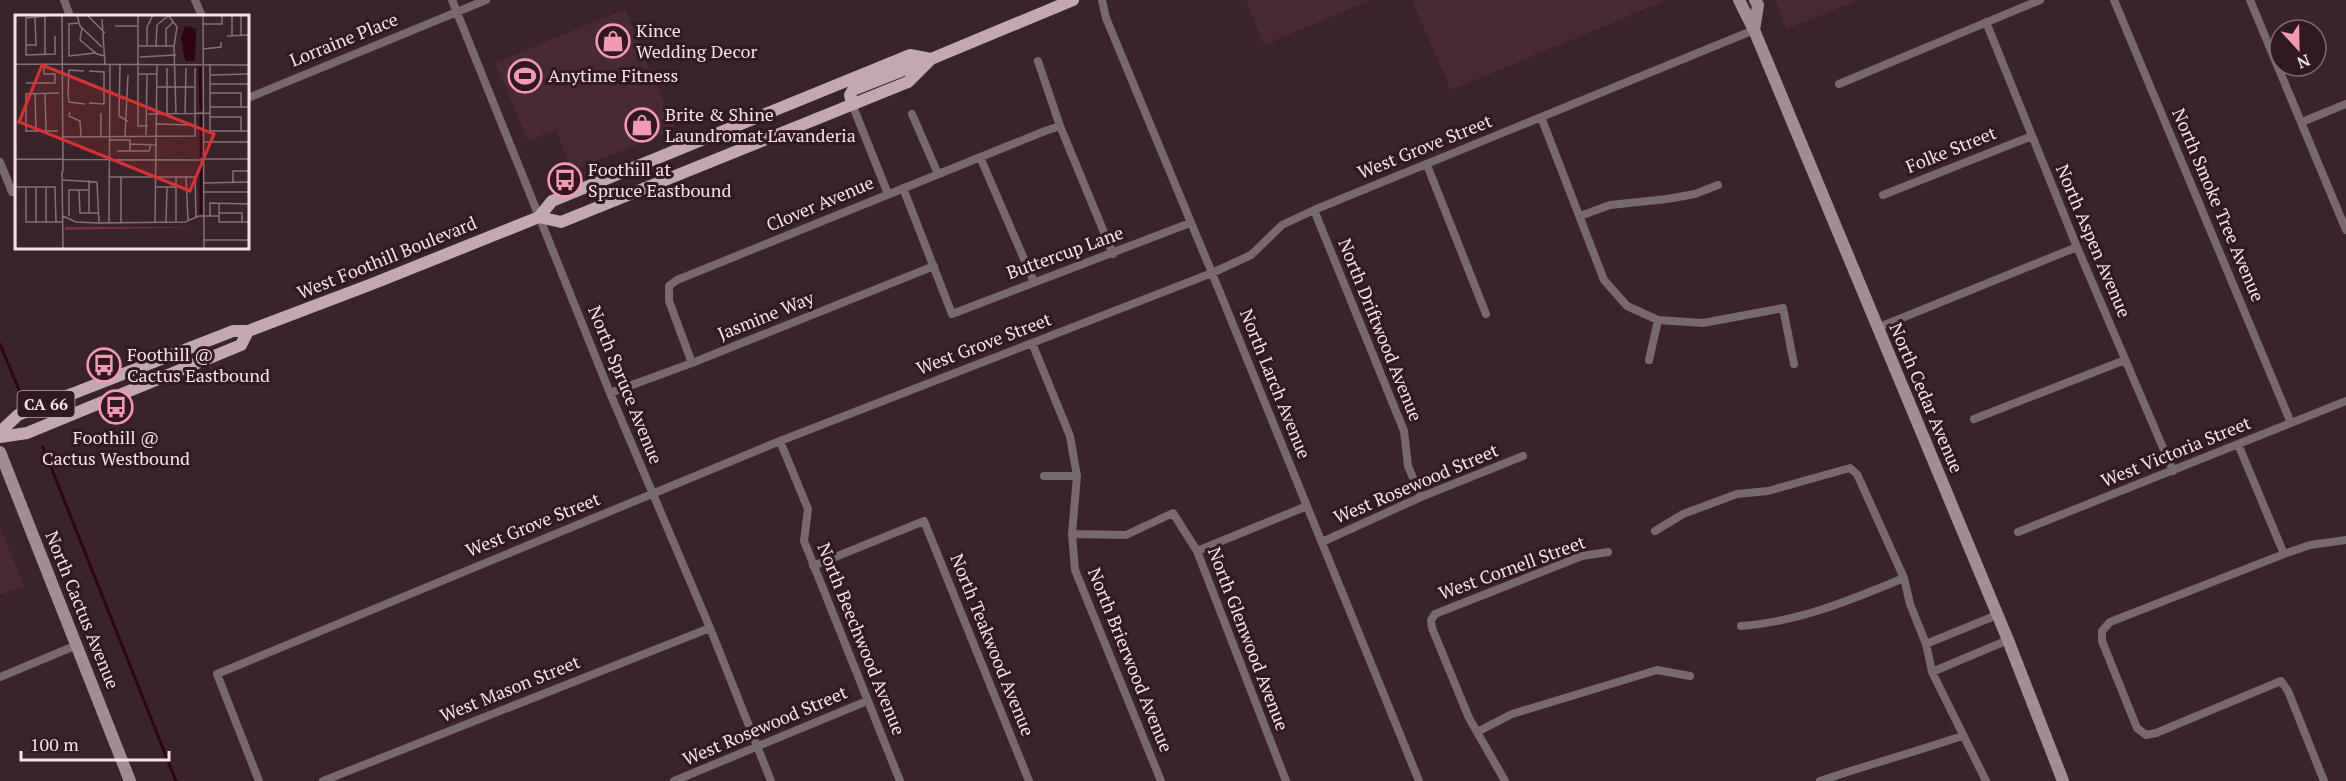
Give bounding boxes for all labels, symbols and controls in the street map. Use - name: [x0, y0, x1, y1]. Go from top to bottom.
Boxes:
- street label: Lorraine Place: [286, 6, 401, 72]
- inset map: [15, 15, 249, 249]
- place label: Kince Wedding Decor: [636, 18, 757, 63]
- north arrow: [2268, 18, 2328, 78]
- shop icon: Kince Wedding Decor: [595, 23, 631, 59]
- text: N: [2294, 49, 2313, 74]
- sports icon: Anytime Fitness: [507, 58, 543, 94]
- place label: Anytime Fitness: [548, 63, 678, 87]
- place label: Brite & Shine Laundromat Lavanderia: [665, 102, 856, 147]
- street label: North Smoke Tree Avenue: [2167, 104, 2271, 305]
- shop icon: Brite & Shine Laundromat Lavanderia: [624, 107, 660, 143]
- street label: West Grove Street: [1354, 108, 1496, 184]
- street label: Folke Street: [1902, 120, 2000, 178]
- place label: Foothill at Spruce Eastbound: [588, 157, 731, 202]
- street label: North Aspen Avenue: [2051, 160, 2137, 321]
- bus stop icon: Foothill at Spruce Eastbound: [547, 162, 583, 198]
- street label: Clover Avenue: [762, 170, 877, 236]
- street label: West Foothill Boulevard: [293, 210, 480, 304]
- street label: Buttercup Lane: [1003, 220, 1126, 284]
- street label: North Driftwood Avenue: [1333, 235, 1429, 425]
- street label: Jasmine Way: [714, 285, 818, 345]
- street label: North Spruce Avenue: [583, 302, 669, 467]
- street label: North Larch Avenue: [1235, 305, 1317, 462]
- street label: West Grove Street: [913, 306, 1055, 380]
- street label: North Cedar Avenue: [1884, 319, 1969, 476]
- place label: Foothill @ Cactus Eastbound: [127, 342, 270, 387]
- bus stop icon: Foothill @ Cactus Eastbound: [86, 347, 122, 383]
- bus stop icon: Foothill @ Cactus Westbound: [98, 389, 134, 425]
- road number: CA 66: [18, 391, 74, 417]
- street label: West Victoria Street: [2097, 410, 2254, 492]
- place label: Foothill @ Cactus Westbound: [42, 425, 190, 470]
- street label: West Rosewood Street: [1330, 437, 1502, 529]
- street label: West Grove Street: [462, 486, 604, 562]
- street label: North Cactus Avenue: [40, 527, 126, 692]
- street label: West Cornell Street: [1435, 529, 1589, 605]
- street label: North Beechwood Avenue: [812, 539, 912, 738]
- street label: North Glenwood Avenue: [1203, 543, 1295, 734]
- street label: North Teakwood Avenue: [945, 550, 1041, 739]
- street label: North Brierwood Avenue: [1083, 564, 1179, 755]
- street label: West Mason Street: [436, 649, 584, 727]
- street label: West Rosewood Street: [679, 679, 851, 771]
- scale bar: [21, 724, 170, 762]
- text: 100 m: [30, 732, 79, 756]

